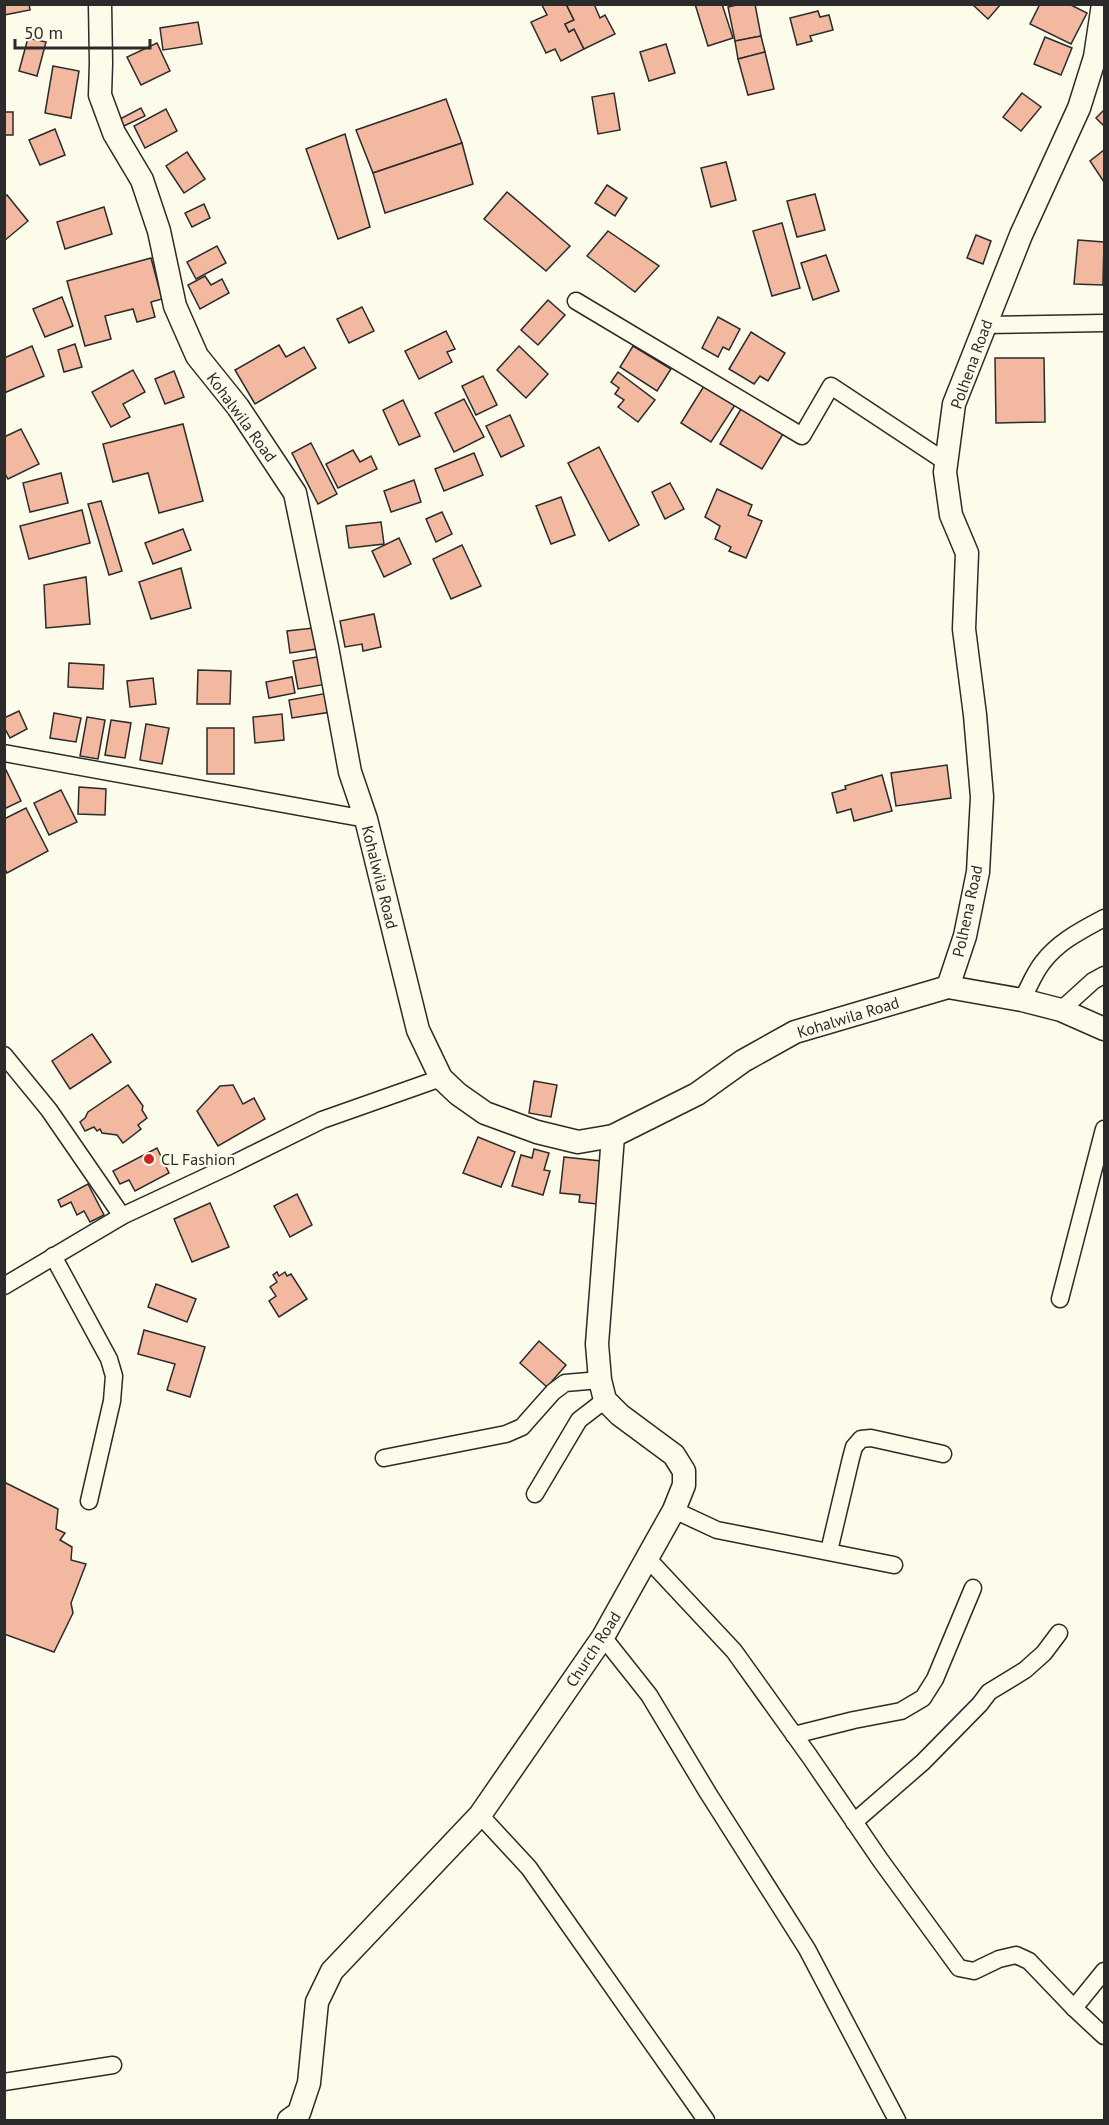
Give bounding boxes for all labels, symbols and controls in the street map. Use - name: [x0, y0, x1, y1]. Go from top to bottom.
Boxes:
- scale bar: [15, 12, 150, 50]
- text: 50 m: [24, 21, 63, 44]
- street label: Polhena Road: [946, 317, 996, 411]
- street label: Kohalwila Road: [203, 368, 281, 466]
- street label: Kohalwila Road: [358, 823, 402, 931]
- street label: Polhena Road: [948, 863, 986, 959]
- street label: Kohalwila Road: [795, 992, 901, 1042]
- place label: CL Fashion: [161, 1149, 235, 1169]
- marker: CL Fashion: [142, 1152, 156, 1166]
- street label: Church Road: [561, 1607, 625, 1691]

